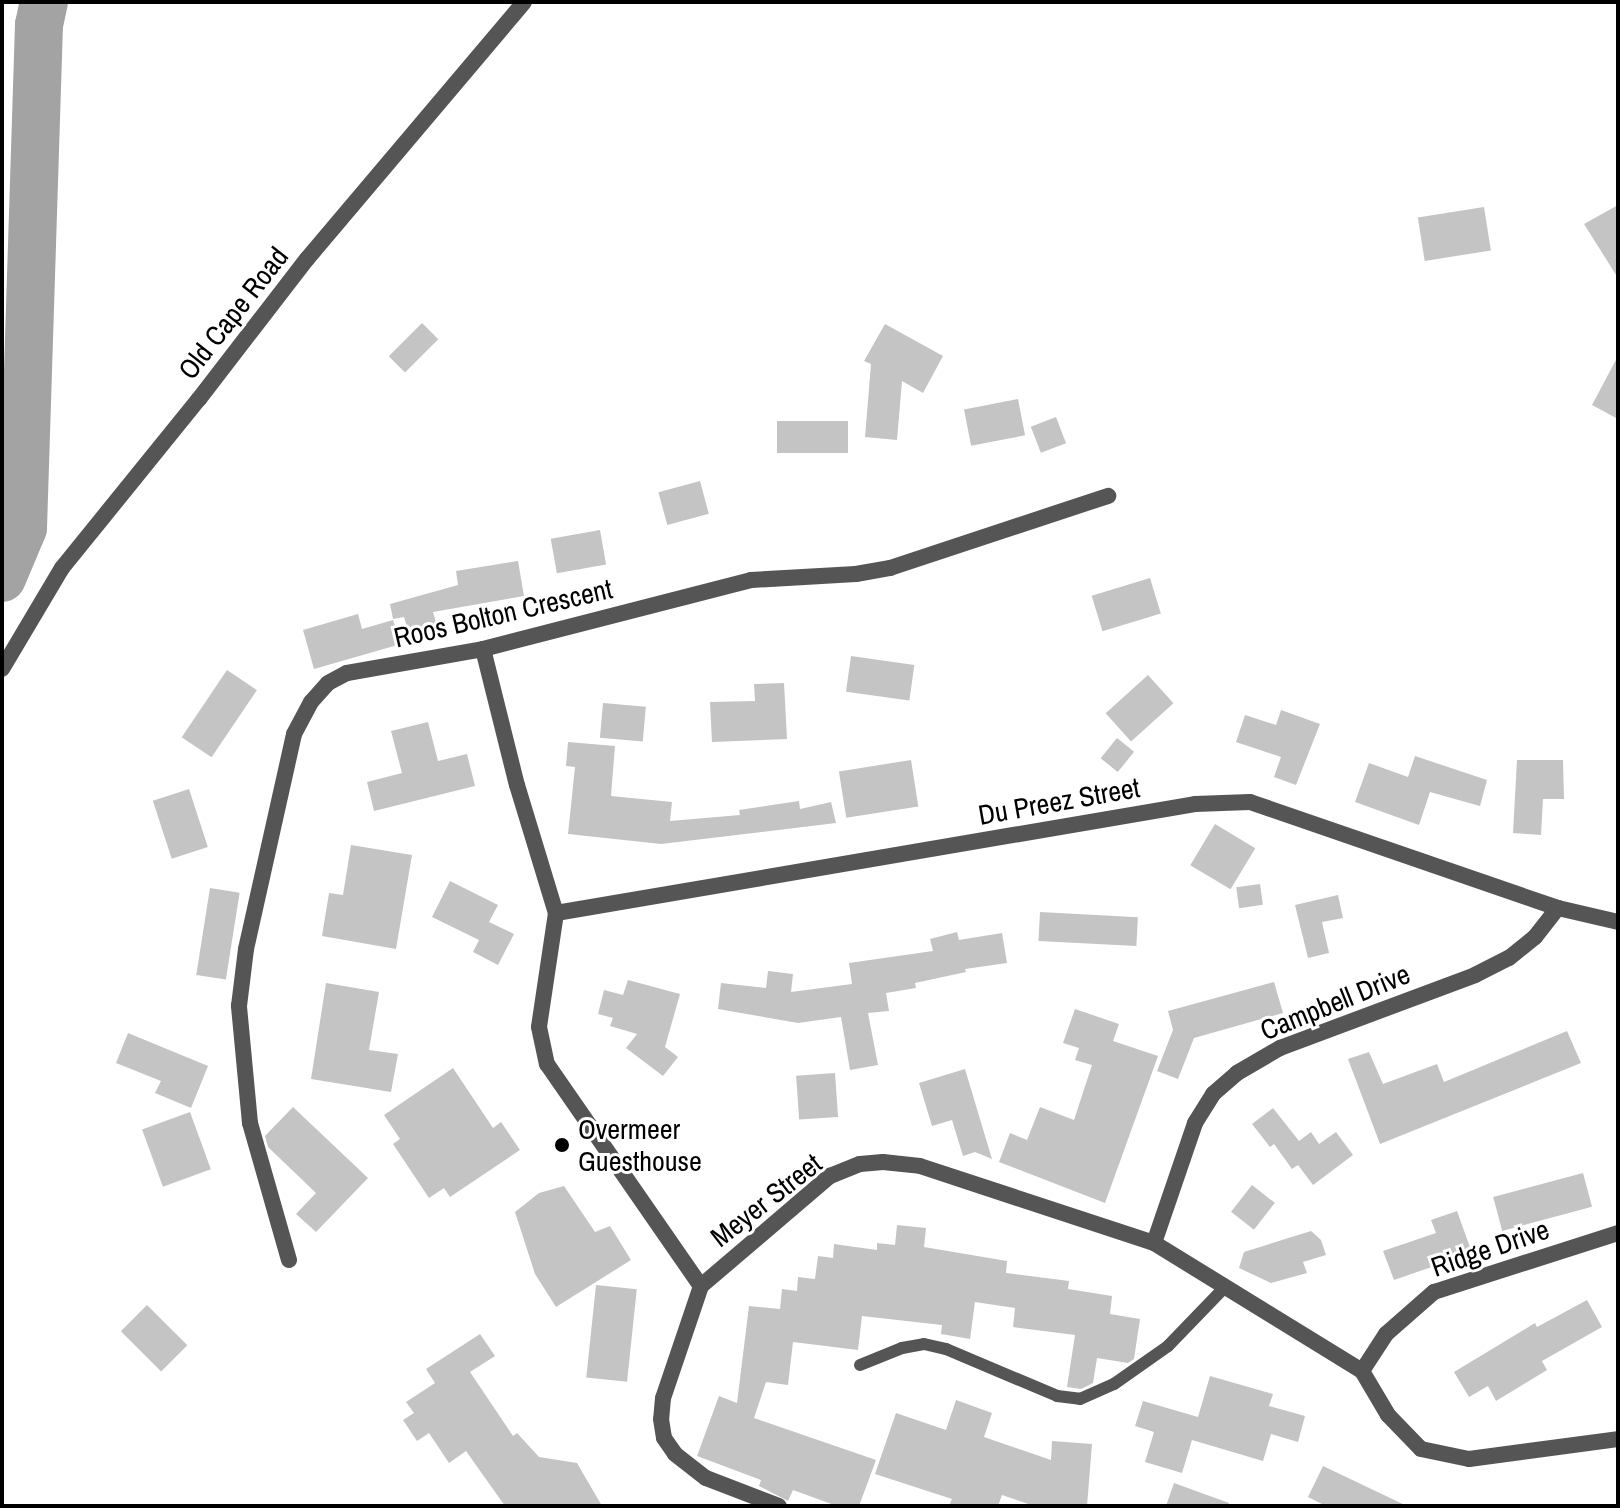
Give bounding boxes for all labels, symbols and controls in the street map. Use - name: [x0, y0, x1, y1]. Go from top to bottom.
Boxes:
- street label: Old Cape Road: [171, 240, 295, 386]
- street label: Roos Bolton Crescent: [390, 572, 616, 654]
- street label: Du Preez Street: [976, 770, 1142, 832]
- street label: Campbell Drive: [1255, 957, 1415, 1047]
- place label: Overmeer Guesthouse: [578, 1112, 702, 1178]
- marker: Overmeer Guesthouse: [553, 1136, 571, 1154]
- street label: Meyer Street: [704, 1146, 828, 1254]
- street label: Ridge Drive: [1427, 1212, 1553, 1284]

